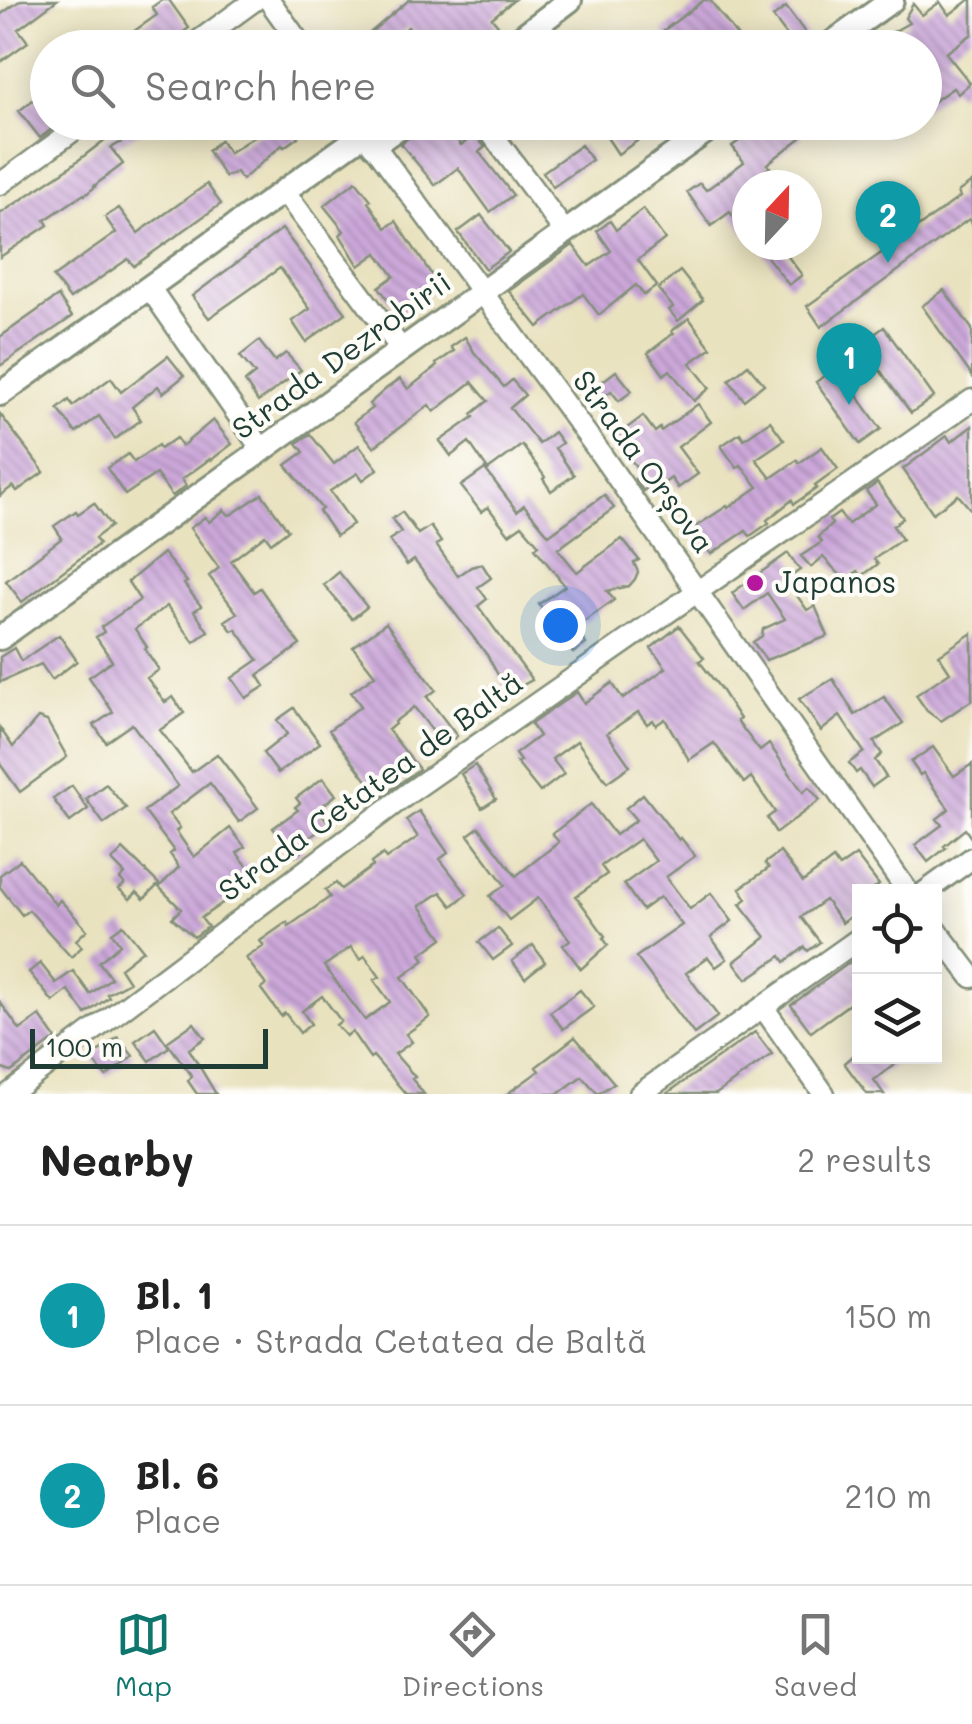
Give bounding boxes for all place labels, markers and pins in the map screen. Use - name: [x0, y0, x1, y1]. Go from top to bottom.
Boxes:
- pin: 2: [856, 180, 920, 263]
- pin: 1: [816, 322, 882, 405]
- place label: Japanos: [775, 561, 896, 601]
- marker: Japanos: [744, 572, 766, 594]

